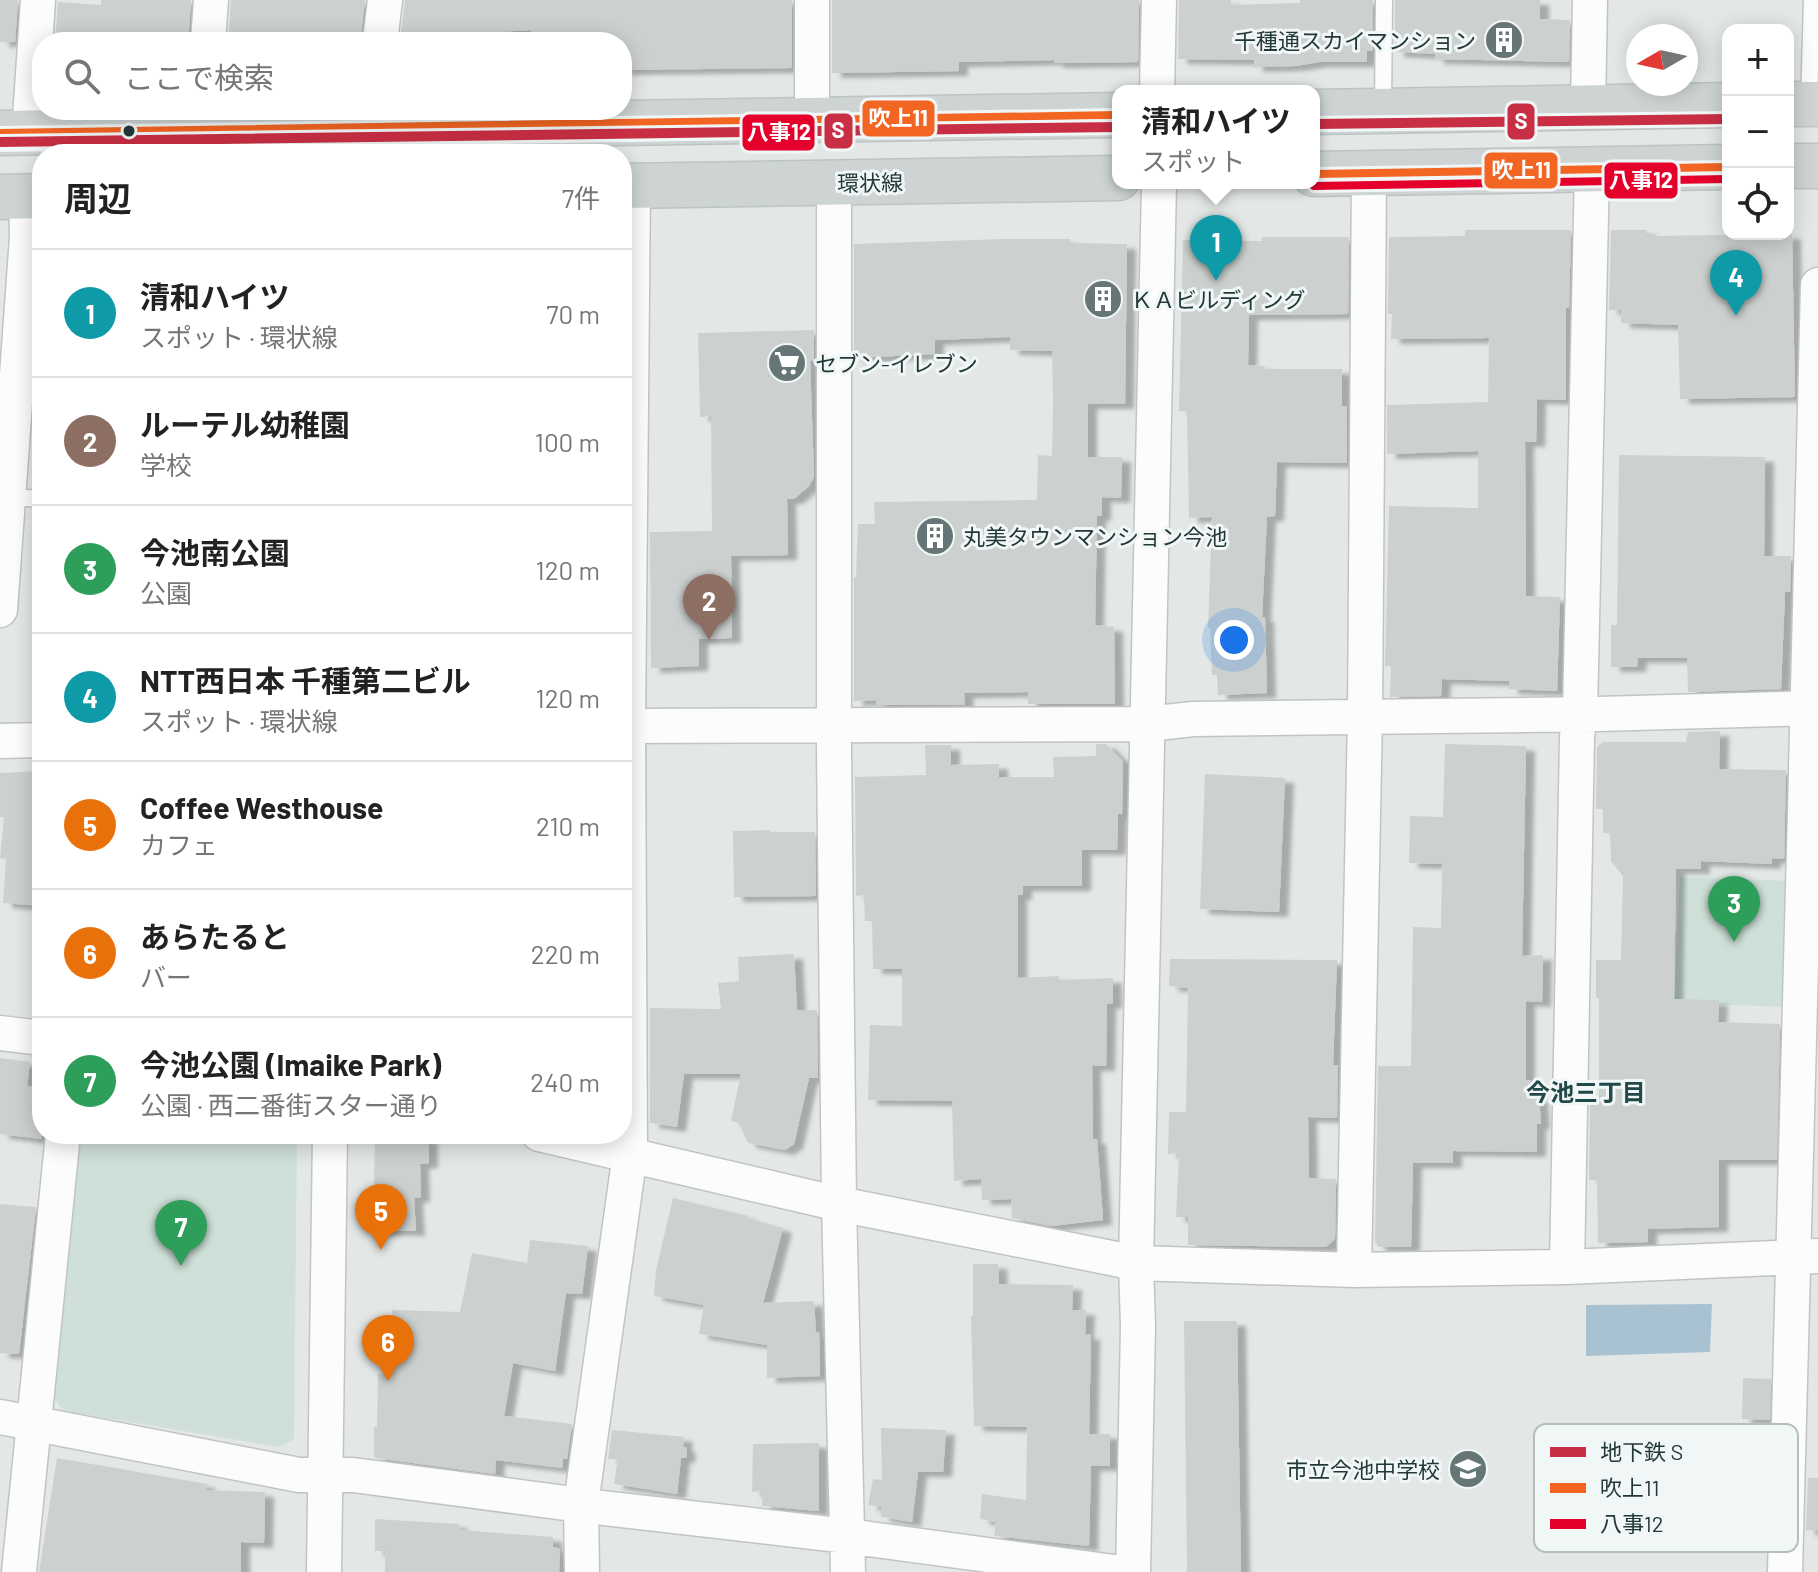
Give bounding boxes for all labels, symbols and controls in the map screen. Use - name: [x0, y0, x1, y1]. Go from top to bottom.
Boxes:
- building icon: 千種通スカイマンション: [1483, 19, 1525, 61]
- north arrow: [1626, 24, 1698, 96]
- map controls: [1722, 24, 1794, 240]
- button: +: [1722, 24, 1794, 96]
- place label: 千種通スカイマンション: [1234, 27, 1476, 53]
- search box: [32, 32, 632, 120]
- icon: search: [60, 54, 104, 98]
- text: ここで検索: [124, 59, 274, 95]
- popup: [1112, 85, 1320, 189]
- button: −: [1722, 96, 1794, 168]
- line badge: 吹上11: [861, 99, 936, 138]
- text: 清和ハイツ: [1141, 102, 1291, 138]
- line badge: S: [1506, 102, 1536, 141]
- text: 吹上11: [868, 104, 928, 130]
- text: S: [1514, 107, 1528, 133]
- line badge: S: [823, 112, 854, 150]
- line badge: 八事12: [741, 113, 816, 152]
- text: S: [831, 116, 845, 142]
- text: 八事12: [747, 118, 811, 144]
- unlabelled marker: [121, 123, 137, 139]
- text: スポット: [1141, 145, 1245, 176]
- line badge: 吹上11: [1483, 151, 1559, 190]
- text: 吹上11: [1491, 156, 1551, 182]
- line badge: 八事12: [1603, 161, 1679, 200]
- text: 八事12: [1609, 166, 1673, 192]
- street label: 環状線: [837, 168, 903, 196]
- button: locate: [1722, 168, 1794, 240]
- text: 周辺: [64, 177, 132, 218]
- text: 7件: [562, 182, 600, 213]
- pin: 1: [1190, 215, 1242, 281]
- pin: 4: [1710, 250, 1762, 316]
- text: 清和ハイツ: [140, 278, 289, 314]
- building icon: ＫＡビルディング: [1082, 278, 1124, 320]
- place label: ＫＡビルディング: [1131, 286, 1305, 312]
- text: 1: [85, 298, 95, 329]
- text: 70 m: [546, 298, 600, 329]
- text: スポット · 環状線: [140, 321, 338, 352]
- supermarket icon: セブン-イレブン: [766, 342, 808, 384]
- place label: セブン-イレブン: [815, 350, 978, 376]
- text: ルーテル幼稚園: [140, 406, 350, 442]
- text: 2: [83, 426, 97, 457]
- text: 100 m: [535, 426, 600, 457]
- text: 学校: [140, 449, 192, 480]
- building icon: 丸美タウンマンション今池: [914, 515, 956, 557]
- place label: 丸美タウンマンション今池: [963, 523, 1227, 549]
- text: 今池南公園: [140, 534, 290, 570]
- text: 3: [83, 554, 97, 585]
- text: 120 m: [536, 554, 600, 585]
- pin: 2: [683, 574, 735, 640]
- text: 公園: [140, 577, 192, 608]
- your location: [1214, 620, 1254, 660]
- text: NTT西日本 千種第二ビル: [140, 662, 471, 698]
- text: 4: [82, 682, 98, 713]
- text: 120 m: [536, 682, 600, 713]
- text: スポット · 環状線: [140, 705, 338, 736]
- text: Coffee Westhouse: [140, 789, 383, 825]
- text: 5: [83, 810, 97, 841]
- text: 210 m: [536, 810, 600, 841]
- text: カフェ: [140, 829, 218, 860]
- pin: 3: [1708, 876, 1760, 942]
- text: あらたると: [140, 918, 290, 954]
- text: 6: [83, 938, 97, 969]
- text: 220 m: [531, 938, 600, 969]
- text: バー: [140, 961, 192, 992]
- text: 今池公園 (Imaike Park): [140, 1046, 441, 1082]
- text: 7: [84, 1066, 96, 1097]
- text: 240 m: [530, 1066, 600, 1097]
- district label: 今池三丁目: [1526, 1077, 1646, 1106]
- text: 公園 · 西二番街スター通り: [140, 1089, 442, 1120]
- pin: 5: [355, 1184, 407, 1250]
- pin: 7: [155, 1200, 207, 1266]
- pin: 6: [362, 1315, 414, 1381]
- legend: [1534, 1424, 1798, 1552]
- text: 地下鉄 S: [1600, 1438, 1683, 1464]
- school or university icon: 市立今池中学校: [1447, 1448, 1489, 1490]
- place label: 市立今池中学校: [1286, 1456, 1440, 1482]
- text: 吹上11: [1600, 1474, 1659, 1500]
- text: 八事12: [1600, 1510, 1664, 1536]

